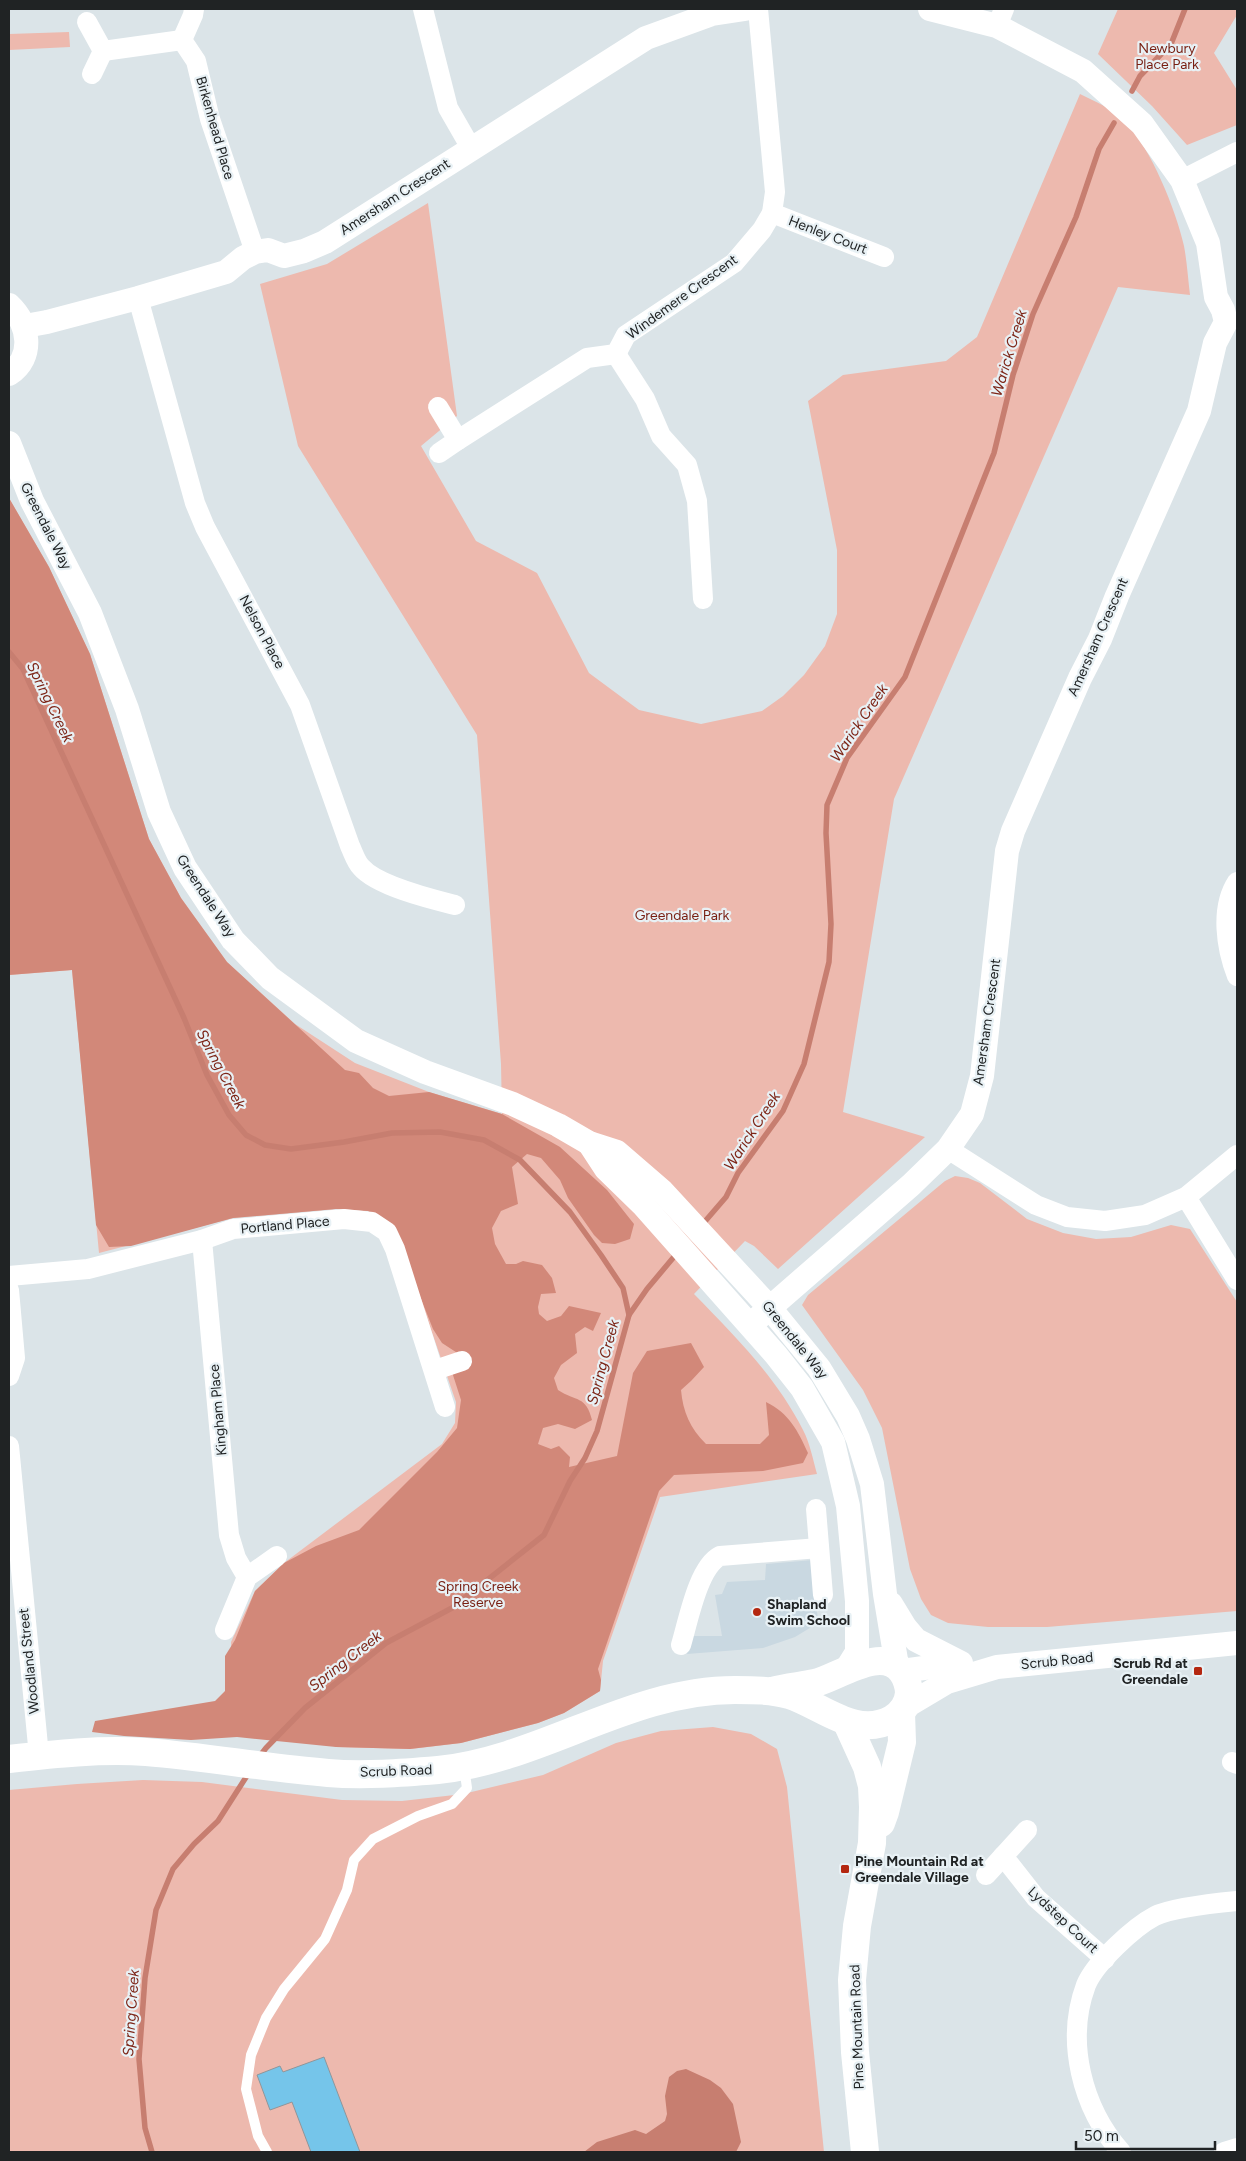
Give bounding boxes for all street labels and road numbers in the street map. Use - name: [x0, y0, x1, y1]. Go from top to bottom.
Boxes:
- street label: Birkenhead Place: [192, 74, 238, 182]
- street label: Amersham Crescent: [337, 155, 453, 239]
- street label: Henley Court: [786, 212, 870, 258]
- street label: Windemere Crescent: [623, 251, 741, 343]
- street label: Greendale Way: [17, 480, 75, 573]
- street label: Amersham Crescent: [1064, 575, 1132, 699]
- street label: Nelson Place: [235, 592, 289, 672]
- street label: Greendale Way: [173, 851, 239, 941]
- street label: Amersham Crescent: [970, 957, 1004, 1087]
- street label: Portland Place: [240, 1213, 331, 1237]
- street label: Greendale Way: [758, 1298, 832, 1383]
- street label: Kingham Place: [206, 1363, 230, 1456]
- street label: Woodland Street: [15, 1607, 43, 1715]
- street label: Scrub Road: [1020, 1649, 1094, 1673]
- street label: Scrub Road: [359, 1761, 433, 1781]
- street label: Lydstep Court: [1024, 1883, 1102, 1957]
- street label: Pine Mountain Road: [846, 1964, 868, 2090]

